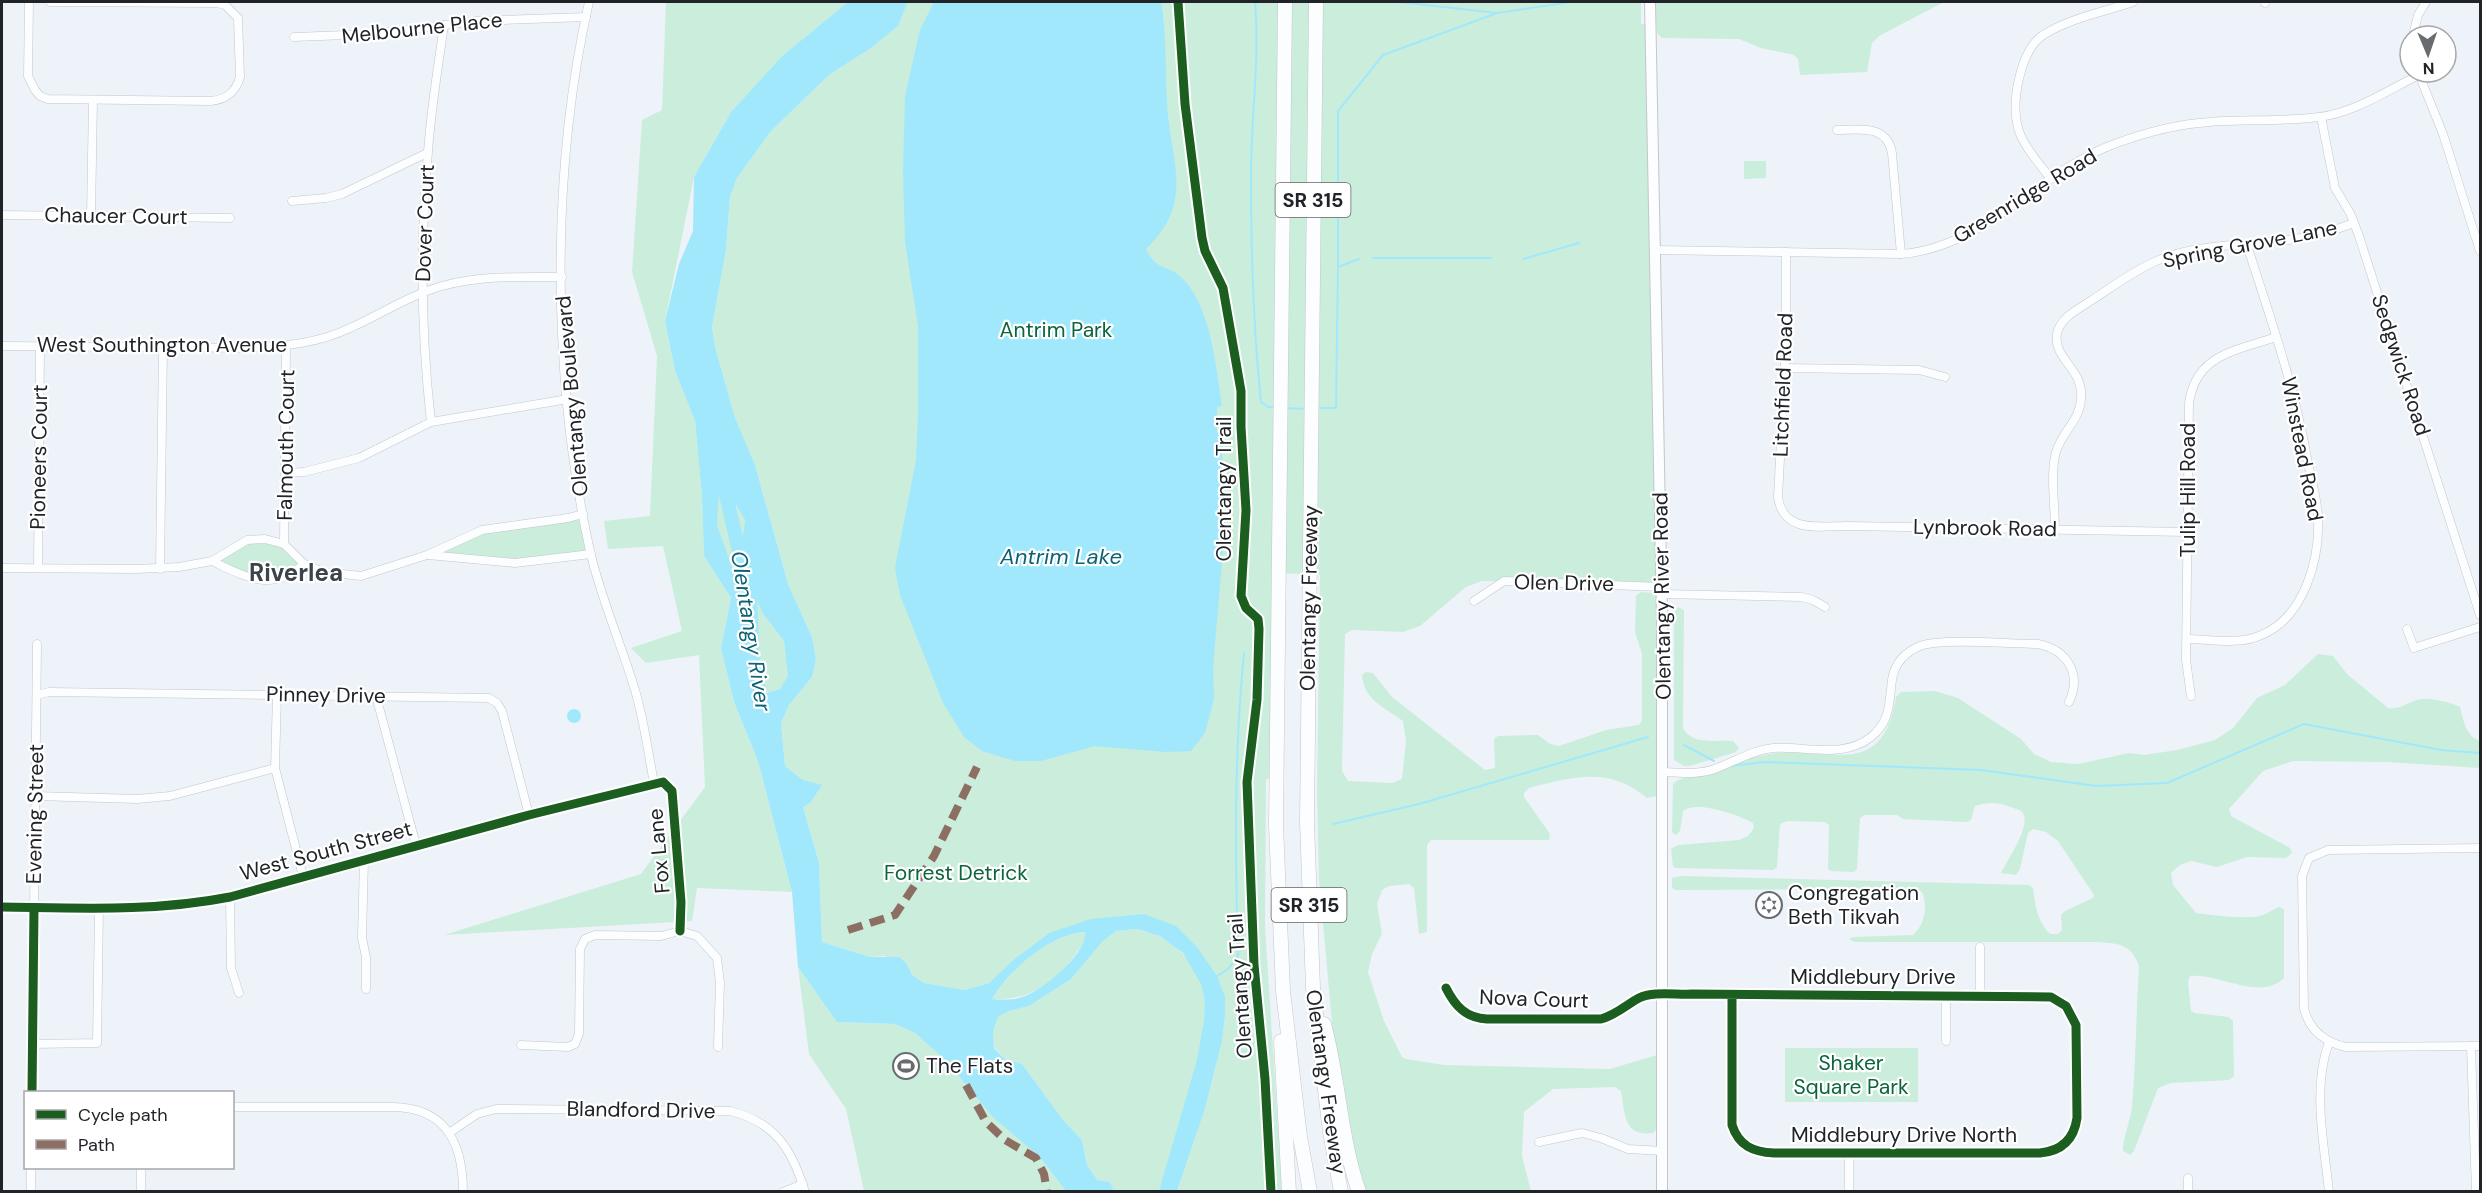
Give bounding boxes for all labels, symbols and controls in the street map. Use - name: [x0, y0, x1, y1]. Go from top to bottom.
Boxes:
- street label: Melbourne Place: [340, 6, 504, 50]
- north arrow: [2398, 24, 2458, 84]
- text: N: [2422, 58, 2435, 79]
- street label: Greenridge Road: [1948, 142, 2102, 250]
- street label: Dover Court: [409, 164, 441, 282]
- road number: SR 315: [1276, 183, 1350, 217]
- street label: Chaucer Court: [44, 201, 188, 231]
- street label: Spring Grove Lane: [2160, 213, 2340, 275]
- street label: Sedgwick Road: [2365, 291, 2437, 439]
- street label: Olentangy Boulevard: [549, 294, 595, 498]
- street label: Litchfield Road: [1766, 312, 1800, 458]
- park label: Antrim Park: [1000, 316, 1113, 344]
- street label: West Southington Avenue: [37, 331, 287, 359]
- street label: Falmouth Court: [271, 369, 301, 521]
- street label: Winstead Road: [2274, 374, 2330, 524]
- street label: Pioneers Court: [24, 384, 54, 530]
- street label: Olentangy Trail: [1210, 416, 1238, 562]
- street label: Tulip Hill Road: [2174, 423, 2202, 557]
- street label: Olentangy River Road: [1646, 492, 1678, 700]
- street label: Olentangy Freeway: [1293, 504, 1325, 691]
- street label: Lynbrook Road: [1913, 513, 2057, 543]
- water label: Antrim Lake: [999, 542, 1122, 571]
- water label: Olentangy River: [724, 549, 778, 714]
- district label: Riverlea: [249, 557, 343, 588]
- street label: Olen Drive: [1514, 568, 1614, 598]
- street label: Pinney Drive: [266, 680, 386, 710]
- street label: Evening Street: [20, 744, 50, 884]
- street label: Fox Lane: [641, 807, 677, 895]
- street label: West South Street: [237, 815, 415, 887]
- park label: Forrest Detrick: [884, 859, 1028, 887]
- place label: Congregation Beth Tikvah: [1788, 879, 1919, 931]
- road number: SR 315: [1272, 888, 1346, 922]
- synagogue icon: Congregation Beth Tikvah: [1754, 890, 1784, 920]
- street label: Olentangy Trail: [1221, 913, 1259, 1059]
- street label: Middlebury Drive: [1790, 963, 1956, 991]
- street label: Nova Court: [1479, 983, 1589, 1015]
- street label: Olentangy Freeway: [1299, 988, 1353, 1176]
- park label: Shaker Square Park: [1793, 1049, 1909, 1101]
- sports icon: The Flats: [891, 1051, 921, 1081]
- place label: The Flats: [926, 1052, 1013, 1080]
- legend: [24, 1091, 234, 1169]
- street label: Blandford Drive: [566, 1095, 716, 1125]
- text: Cycle path: [78, 1103, 168, 1127]
- street label: Middlebury Drive North: [1791, 1121, 2017, 1149]
- text: Path: [78, 1133, 115, 1157]

